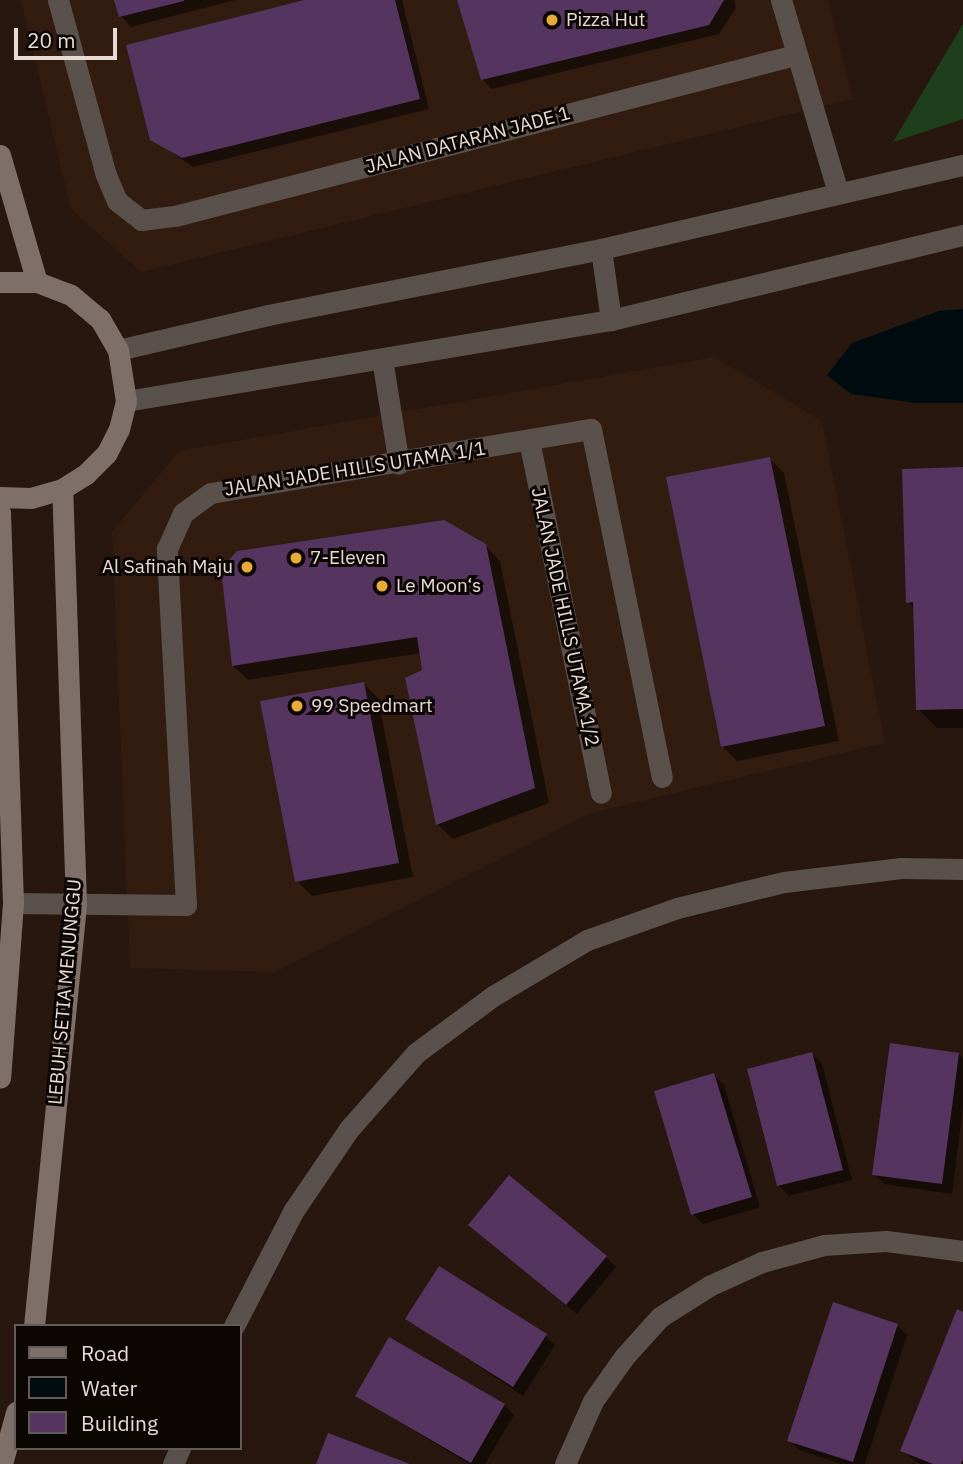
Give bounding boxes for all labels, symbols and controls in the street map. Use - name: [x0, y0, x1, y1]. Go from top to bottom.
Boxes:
- place label: Pizza Hut: [566, 9, 645, 31]
- marker: Pizza Hut: [544, 12, 560, 28]
- scale bar: [18, 14, 121, 58]
- text: 20 m: [27, 26, 76, 54]
- street label: JALAN DATARAN JADE 1: [363, 102, 573, 178]
- street label: JALAN JADE HILLS UTAMA 1/1: [223, 437, 487, 501]
- street label: JALAN JADE HILLS UTAMA 1/2: [526, 485, 604, 749]
- place label: 7-Eleven: [310, 547, 386, 569]
- marker: 7-Eleven: [288, 550, 304, 566]
- place label: Al Safinah Maju: [102, 556, 233, 578]
- marker: Al Safinah Maju: [239, 559, 255, 575]
- place label: Le Moon‘s: [396, 575, 481, 597]
- marker: Le Moon‘s: [374, 578, 390, 594]
- place label: 99 Speedmart: [311, 695, 433, 717]
- marker: 99 Speedmart: [289, 698, 305, 714]
- street label: LEBUH SETIA MENUNGGU: [44, 878, 86, 1106]
- legend: [14, 1324, 242, 1450]
- text: Road: [81, 1339, 129, 1367]
- text: Water: [81, 1374, 137, 1402]
- text: Building: [81, 1409, 158, 1437]

